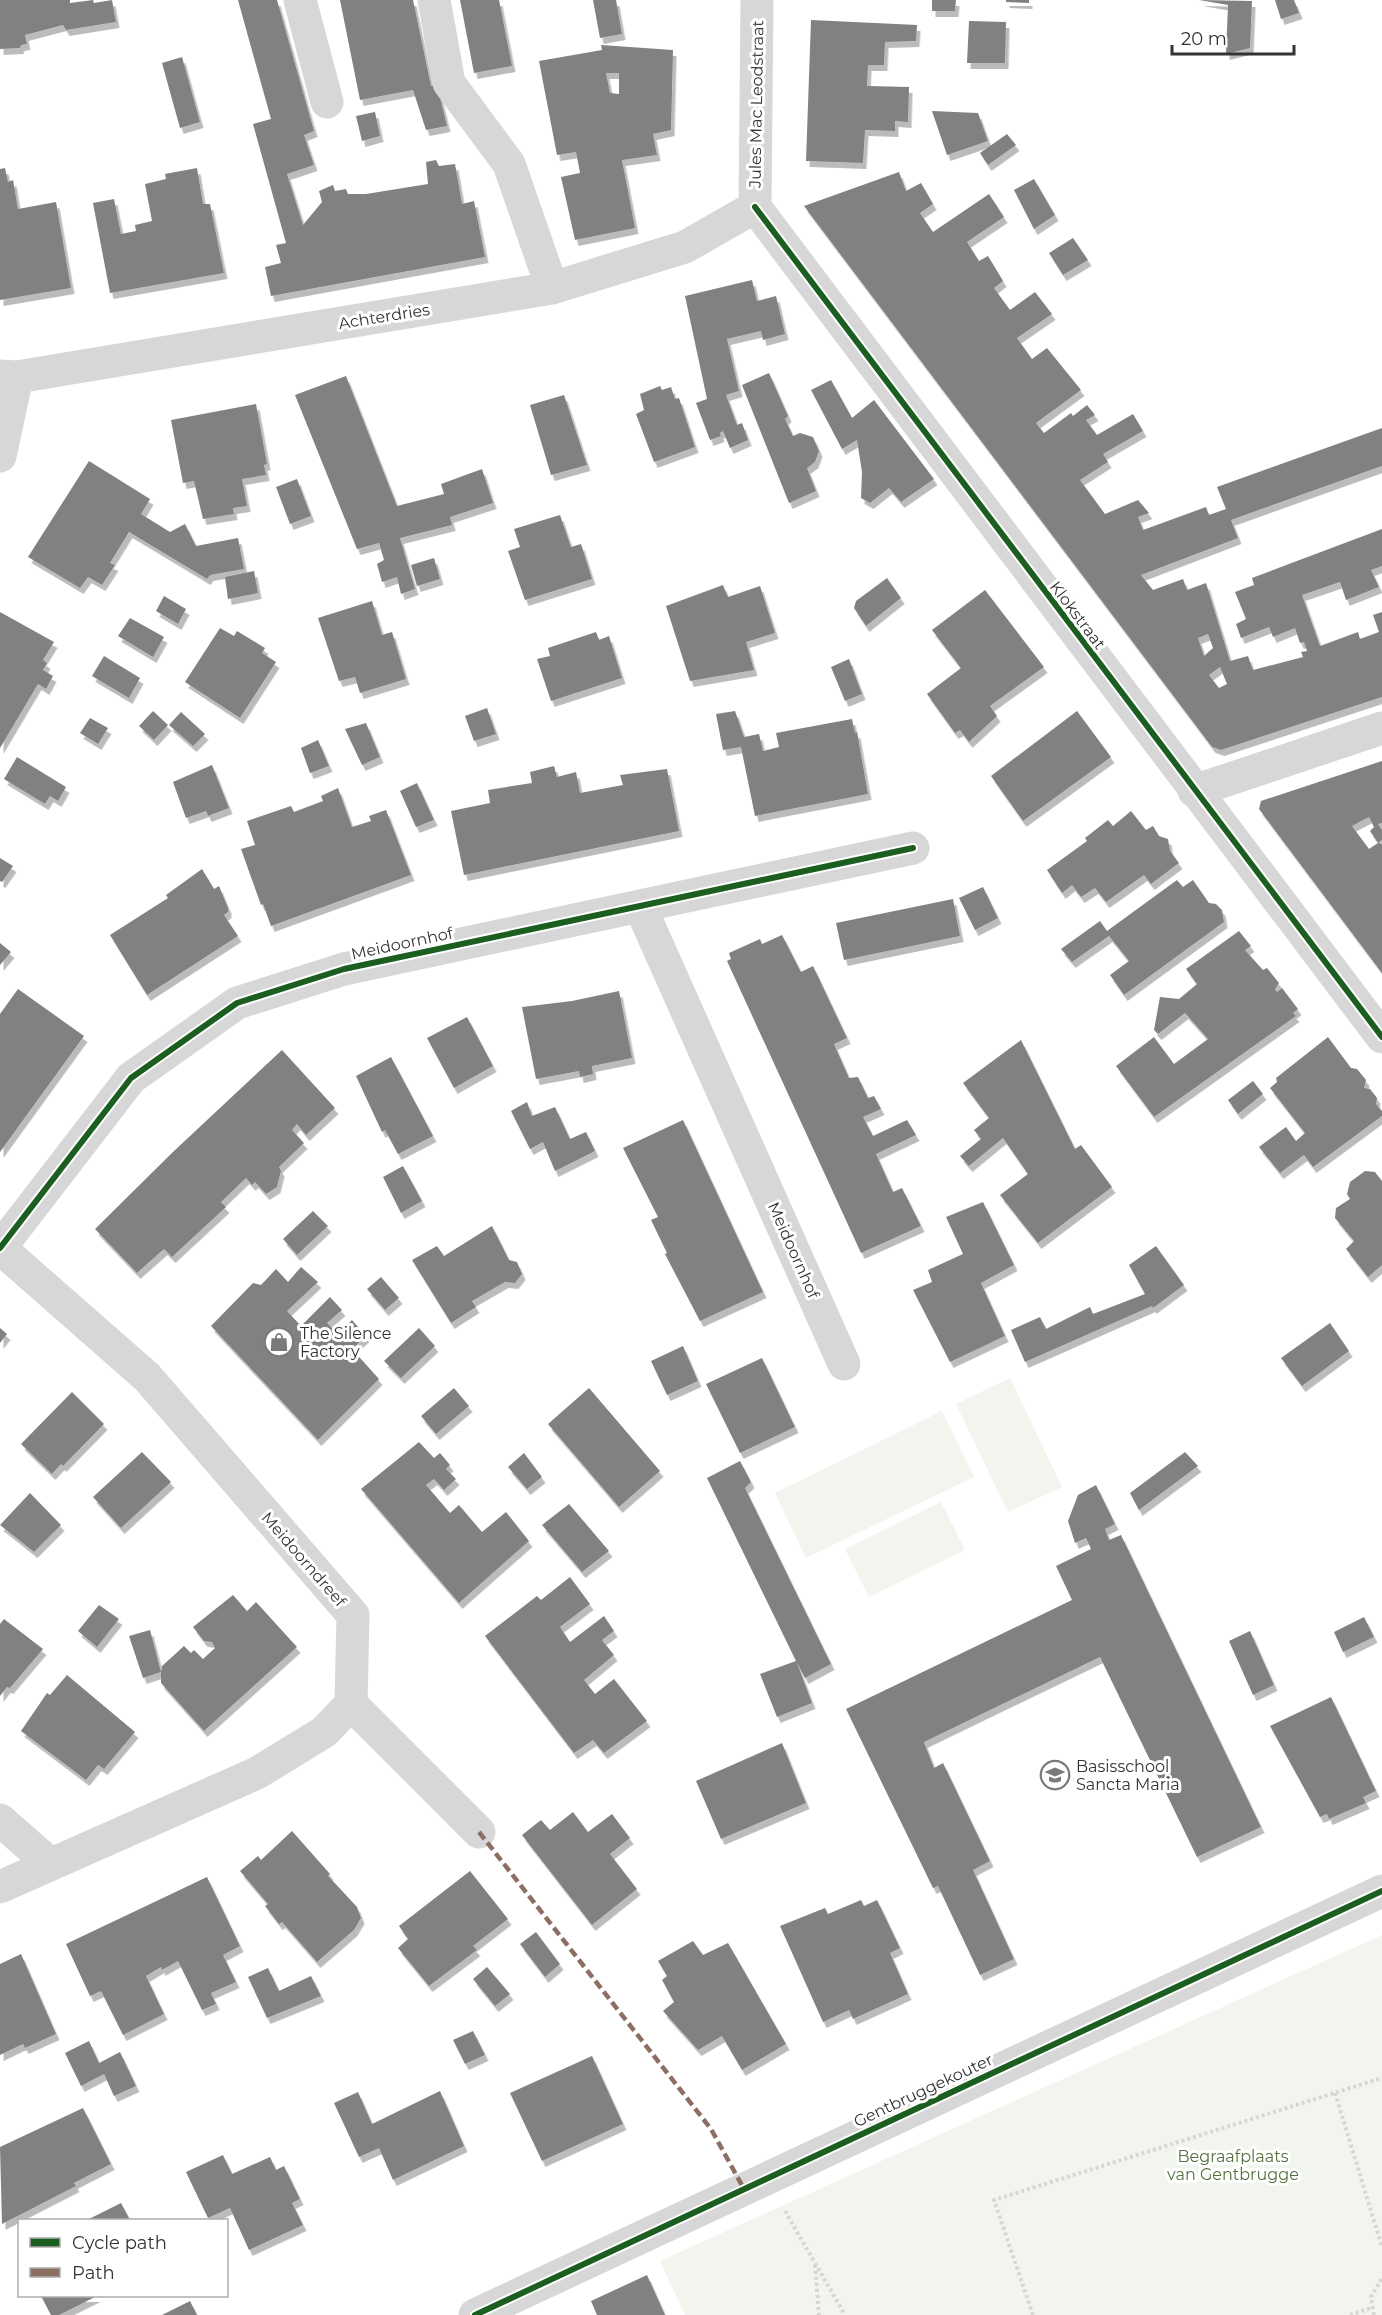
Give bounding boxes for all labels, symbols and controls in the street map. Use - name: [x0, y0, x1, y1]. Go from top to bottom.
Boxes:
- scale bar: [1172, 18, 1294, 56]
- street label: Jules Mac Leodstraat: [746, 19, 767, 189]
- text: 20 m: [1181, 28, 1227, 50]
- street label: Achterdries: [337, 300, 431, 333]
- street label: Klokstraat: [1046, 577, 1110, 654]
- street label: Meidoornhof: [349, 923, 455, 964]
- street label: Meidoornhof: [764, 1199, 824, 1302]
- place label: The Silence Factory: [300, 1324, 391, 1361]
- shop icon: The Silence Factory: [263, 1326, 295, 1358]
- street label: Meidoorndreef: [257, 1508, 350, 1611]
- place label: Basisschool Sancta Maria: [1076, 1757, 1180, 1794]
- school or university icon: Basisschool Sancta Maria: [1039, 1759, 1071, 1791]
- street label: Gentbruggekouter: [851, 2050, 996, 2131]
- park label: Begraafplaats van Gentbrugge: [1167, 2147, 1299, 2184]
- legend: [18, 2219, 228, 2297]
- text: Cycle path: [72, 2232, 167, 2254]
- text: Path: [72, 2262, 115, 2284]

